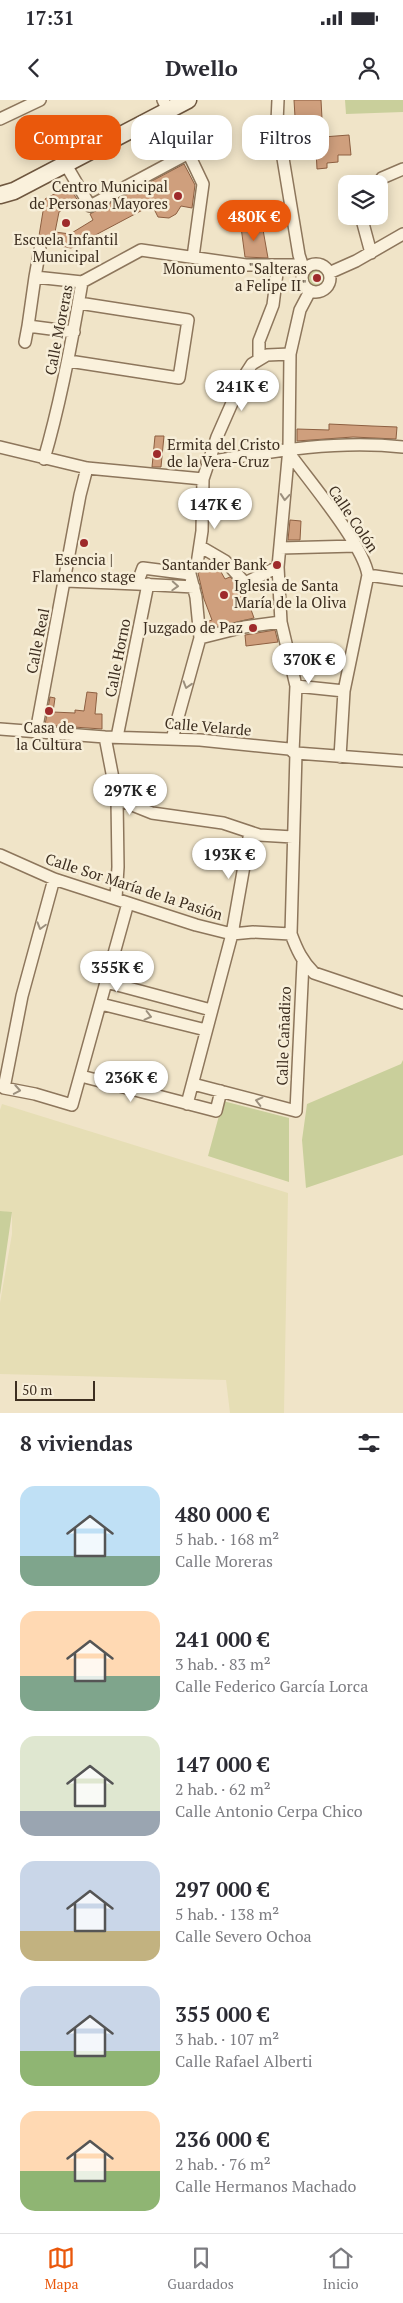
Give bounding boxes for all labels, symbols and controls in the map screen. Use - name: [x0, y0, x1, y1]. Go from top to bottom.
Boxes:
- text: 17:31: [25, 5, 74, 30]
- text: Dwello: [165, 53, 238, 82]
- icon: back: [20, 54, 48, 82]
- icon: person: [355, 54, 383, 82]
- chip: Comprar: [15, 115, 121, 160]
- chip: Alquilar: [131, 115, 232, 160]
- chip: Filtros: [242, 115, 329, 160]
- map controls: [338, 175, 388, 225]
- button: layers: [338, 175, 388, 225]
- place label: Centro Municipal de Personas Mayores: [29, 176, 168, 213]
- marker: Centro Municipal de Personas Mayores: [172, 190, 184, 202]
- pin: 480K €: [213, 200, 295, 242]
- text: 480K €: [228, 205, 280, 227]
- marker: Escuela Infantil Municipal: [60, 217, 72, 229]
- place label: Escuela Infantil Municipal: [14, 229, 118, 266]
- place label: Monumento "Salteras a Felipe II": [163, 258, 307, 295]
- marker: Monumento "Salteras a Felipe II": [311, 272, 323, 284]
- street label: Calle Moreras: [39, 283, 77, 377]
- pin: 241K €: [201, 370, 283, 412]
- text: 241K €: [216, 375, 268, 397]
- place label: Ermita del Cristo de la Vera-Cruz: [167, 434, 280, 471]
- marker: Ermita del Cristo de la Vera-Cruz: [151, 448, 163, 460]
- street label: Calle Colón: [324, 481, 384, 556]
- pin: 147K €: [174, 488, 256, 530]
- text: 147K €: [189, 493, 241, 515]
- one-way arrow: [280, 493, 291, 501]
- marker: Esencia | Flamenco stage: [78, 537, 90, 549]
- place label: Esencia | Flamenco stage: [32, 549, 136, 586]
- place label: Santander Bank: [162, 554, 267, 574]
- marker: Santander Bank: [271, 559, 283, 571]
- place label: Iglesia de Santa María de la Oliva: [234, 575, 347, 612]
- one-way arrow: [171, 580, 179, 591]
- marker: Iglesia de Santa María de la Oliva: [218, 589, 230, 601]
- street label: Calle Real: [21, 606, 53, 675]
- street label: Calle Horno: [100, 617, 134, 699]
- place label: Juzgado de Paz: [143, 617, 243, 637]
- marker: Juzgado de Paz: [247, 622, 259, 634]
- pin: 370K €: [268, 642, 350, 685]
- text: 370K €: [283, 648, 335, 670]
- one-way arrow: [182, 680, 192, 688]
- marker: Casa de la Cultura: [43, 705, 55, 717]
- street label: Calle Velarde: [164, 712, 252, 740]
- place label: Casa de la Cultura: [16, 717, 82, 754]
- pin: 297K €: [89, 774, 171, 816]
- text: 297K €: [104, 779, 156, 801]
- pin: 193K €: [188, 838, 270, 880]
- text: 193K €: [203, 843, 255, 865]
- street label: Calle Sor María de la Pasión: [43, 848, 226, 924]
- one-way arrow: [36, 921, 47, 930]
- pin: 355K €: [76, 950, 158, 993]
- text: 355K €: [91, 956, 143, 978]
- street label: Calle Cañadizo: [271, 986, 295, 1086]
- one-way arrow: [144, 1010, 152, 1020]
- pin: 236K €: [90, 1060, 172, 1103]
- text: 236K €: [105, 1066, 157, 1088]
- one-way arrow: [13, 1085, 22, 1095]
- one-way arrow: [254, 1096, 263, 1107]
- scale bar: [15, 1378, 95, 1401]
- text: 50 m: [22, 1380, 52, 1399]
- text: 8 viviendas: [20, 1429, 133, 1457]
- icon: filters: [355, 1429, 383, 1457]
- text: 480 000 €: [175, 1500, 269, 1528]
- icon: home: [60, 1506, 120, 1566]
- text: 5 hab. · 168 m²: [175, 1528, 279, 1550]
- text: Calle Moreras: [175, 1550, 273, 1572]
- text: 241 000 €: [175, 1625, 269, 1653]
- icon: home: [60, 1631, 120, 1691]
- text: 3 hab. · 83 m²: [175, 1653, 271, 1675]
- text: Calle Federico García Lorca: [175, 1675, 368, 1697]
- text: 147 000 €: [175, 1750, 269, 1778]
- icon: home: [60, 1756, 120, 1816]
- text: 2 hab. · 62 m²: [175, 1778, 271, 1800]
- text: Calle Antonio Cerpa Chico: [175, 1800, 363, 1822]
- text: 297 000 €: [175, 1875, 269, 1903]
- icon: home: [60, 1881, 120, 1941]
- text: 5 hab. · 138 m²: [175, 1903, 279, 1925]
- text: Calle Severo Ochoa: [175, 1925, 312, 1947]
- text: 355 000 €: [175, 2000, 269, 2028]
- icon: home: [60, 2006, 120, 2066]
- text: 3 hab. · 107 m²: [175, 2028, 279, 2050]
- text: Calle Rafael Alberti: [175, 2050, 313, 2072]
- text: 236 000 €: [175, 2125, 269, 2153]
- icon: home: [60, 2131, 120, 2191]
- text: 2 hab. · 76 m²: [175, 2153, 271, 2175]
- text: Calle Hermanos Machado: [175, 2175, 356, 2197]
- tab: Mapa: [44, 2244, 79, 2293]
- tab: Guardados: [167, 2244, 234, 2293]
- tab: Inicio: [323, 2244, 359, 2293]

